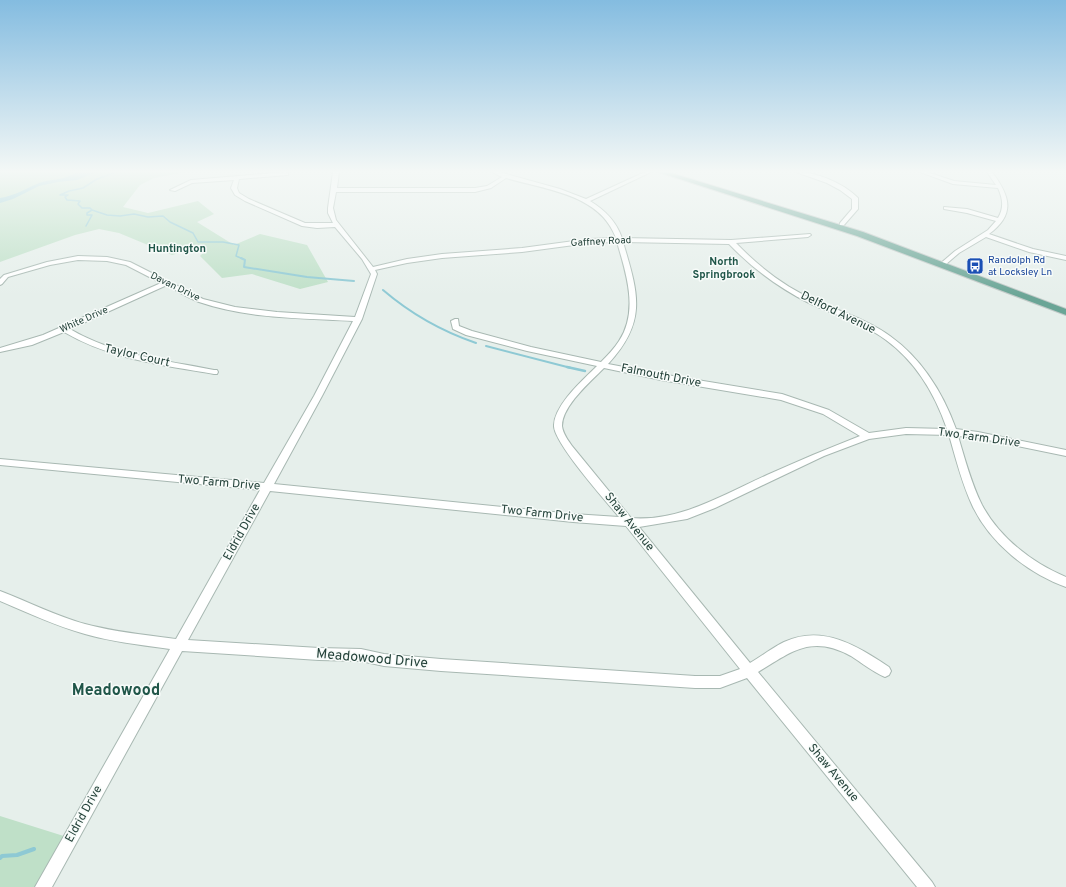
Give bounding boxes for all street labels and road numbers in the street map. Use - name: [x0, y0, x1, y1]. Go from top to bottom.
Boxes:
- street label: Gaffney Road: [570, 234, 632, 250]
- street label: Davan Drive: [148, 269, 202, 305]
- street label: Delford Avenue: [798, 288, 878, 338]
- street label: White Drive: [58, 304, 110, 336]
- street label: Taylor Court: [103, 341, 171, 371]
- street label: Falmouth Drive: [620, 360, 702, 392]
- street label: Two Farm Drive: [937, 424, 1021, 452]
- street label: Two Farm Drive: [177, 471, 261, 495]
- street label: Shaw Avenue: [600, 489, 658, 555]
- street label: Eldrid Drive: [220, 501, 264, 563]
- street label: Two Farm Drive: [500, 502, 584, 526]
- street label: Meadowood Drive: [315, 646, 429, 672]
- street label: Shaw Avenue: [804, 741, 862, 805]
- street label: Eldrid Drive: [62, 783, 106, 845]

